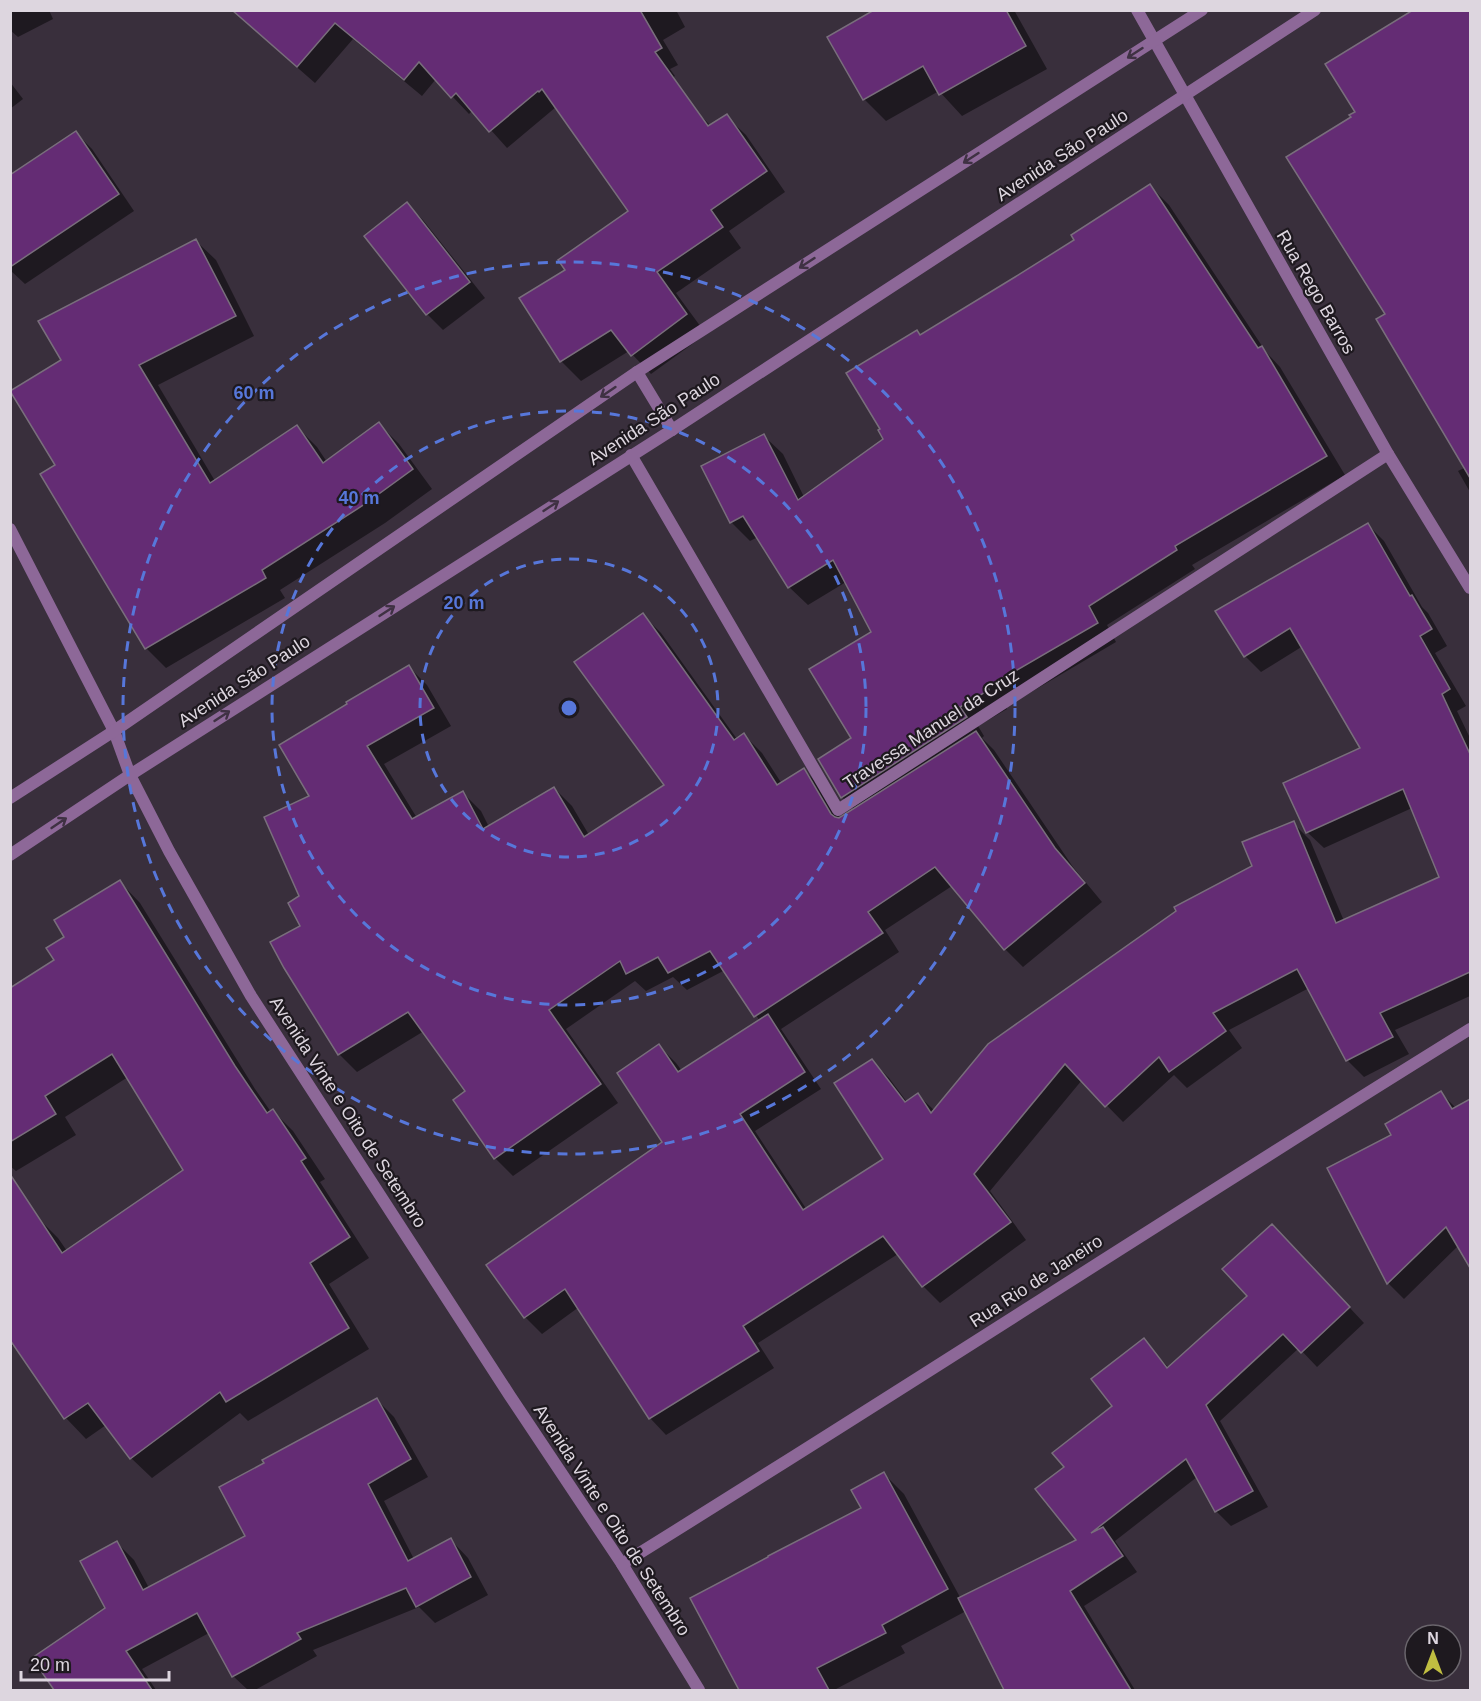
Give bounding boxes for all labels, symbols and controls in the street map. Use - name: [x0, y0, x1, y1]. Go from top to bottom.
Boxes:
- one-way arrow: [1127, 47, 1144, 59]
- street label: Avenida São Paulo: [992, 105, 1132, 205]
- one-way arrow: [963, 153, 980, 165]
- street label: Rua Rego Barros: [1273, 227, 1359, 357]
- one-way arrow: [798, 257, 815, 270]
- street label: Avenida São Paulo: [584, 369, 724, 469]
- text: 60 m: [233, 383, 275, 403]
- one-way arrow: [600, 386, 616, 398]
- text: 40 m: [338, 488, 380, 508]
- one-way arrow: [542, 500, 559, 512]
- text: 20 m: [443, 593, 485, 613]
- one-way arrow: [378, 605, 395, 617]
- street label: Avenida São Paulo: [174, 631, 314, 731]
- street label: Travessa Manuel da Cruz: [839, 665, 1023, 793]
- centre of rings: [559, 698, 579, 718]
- one-way arrow: [213, 710, 230, 722]
- one-way arrow: [50, 817, 67, 829]
- street label: Avenida Vinte e Oito de Setembro: [266, 993, 430, 1231]
- street label: Rua Rio de Janeiro: [966, 1231, 1106, 1331]
- street label: Avenida Vinte e Oito de Setembro: [530, 1401, 694, 1639]
- north arrow: [1403, 1623, 1463, 1683]
- text: N: [1427, 1630, 1439, 1647]
- scale bar: [21, 1644, 170, 1682]
- text: 20 m: [30, 1655, 70, 1675]

